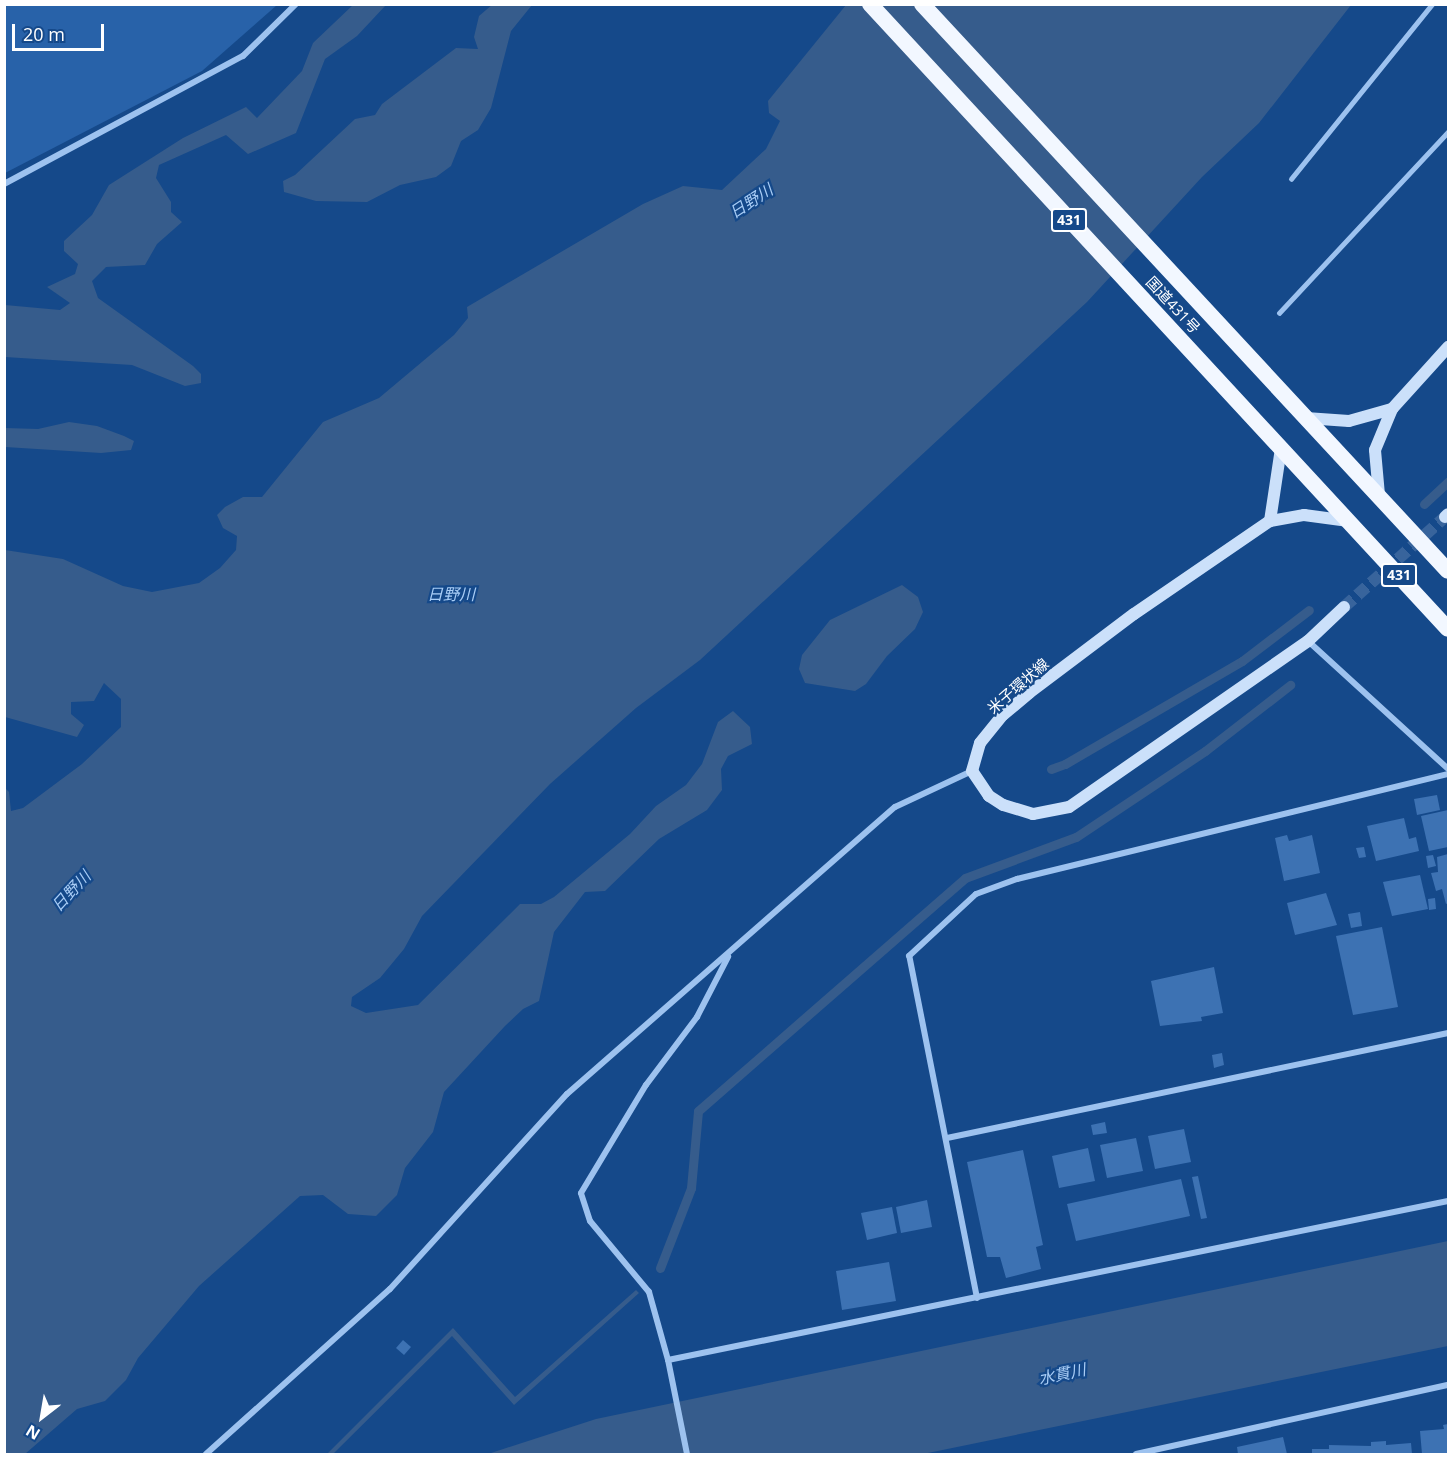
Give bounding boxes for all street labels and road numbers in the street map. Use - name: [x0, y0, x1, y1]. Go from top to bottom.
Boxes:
- road number: 431: [1050, 209, 1088, 231]
- street label: 国道431号: [1142, 273, 1204, 337]
- road number: 431: [1380, 564, 1418, 586]
- street label: 米子環状線: [984, 655, 1052, 717]

